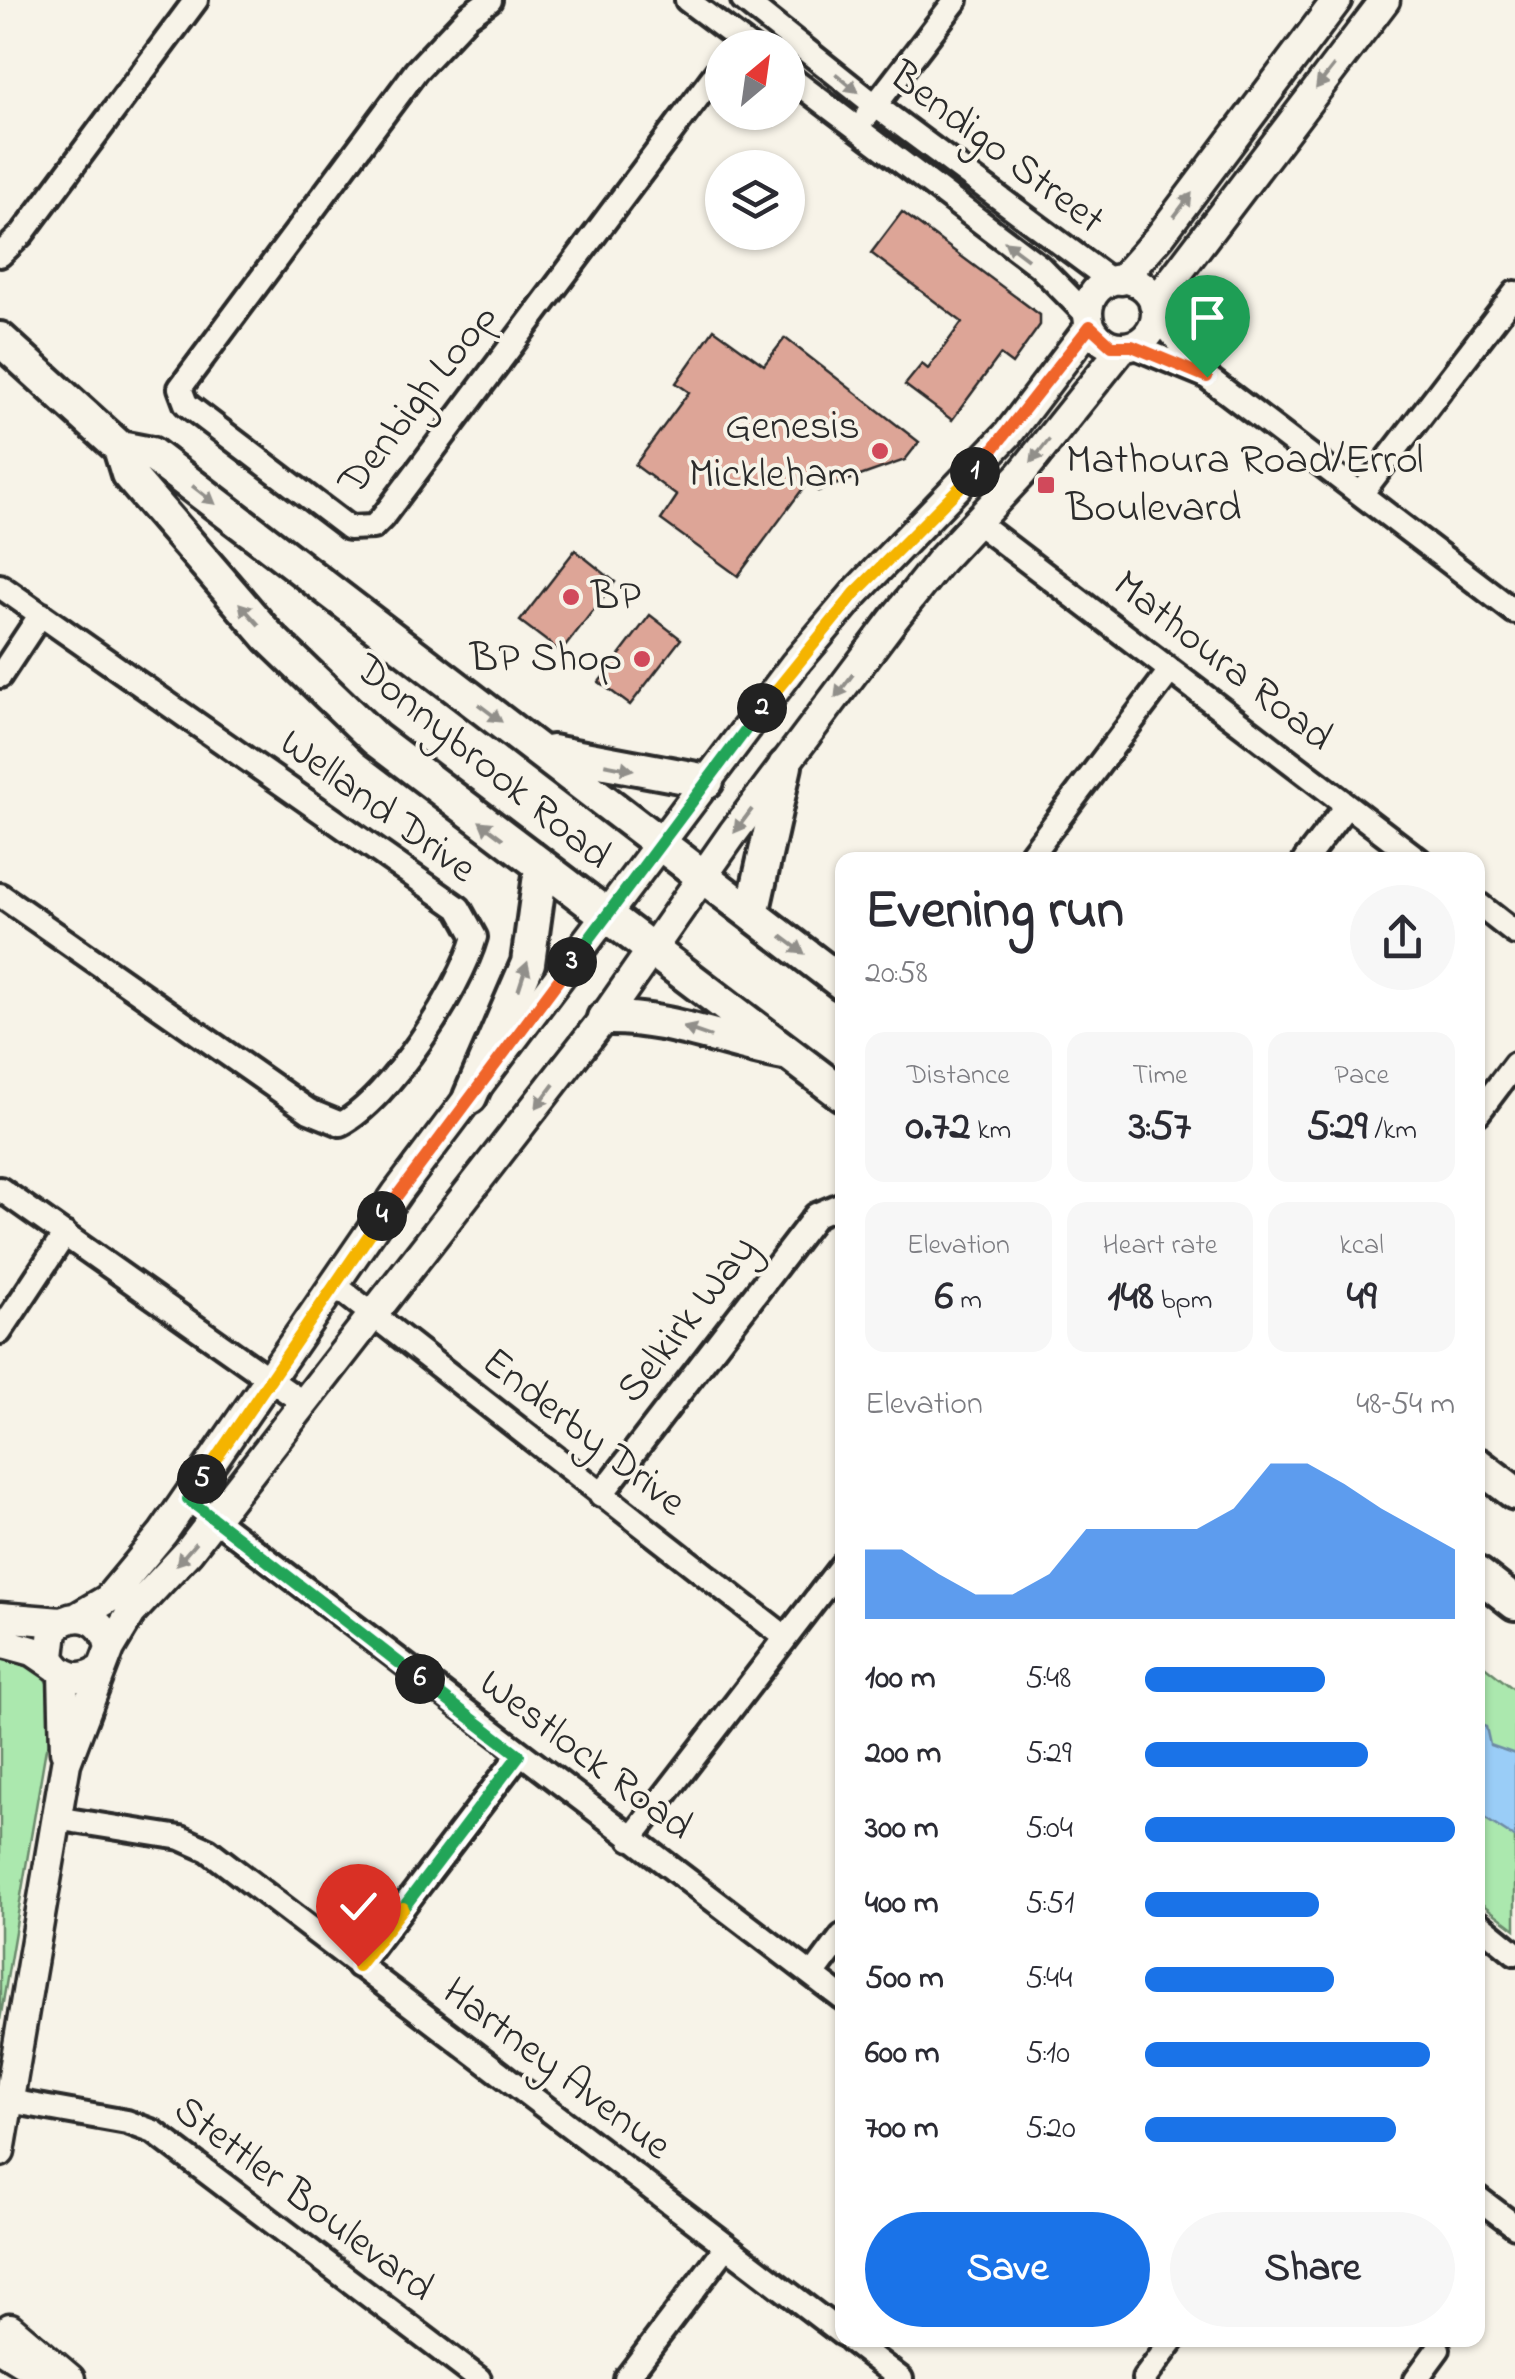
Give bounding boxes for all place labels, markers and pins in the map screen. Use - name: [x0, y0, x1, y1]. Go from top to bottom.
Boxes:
- pin: [1165, 275, 1250, 378]
- place label: Genesis Mickleham: [689, 397, 860, 506]
- place label: Mathoura Road/Errol Boulevard: [1065, 431, 1424, 540]
- marker: Genesis Mickleham: [869, 440, 891, 462]
- pin: 1: [950, 447, 1000, 497]
- marker: Mathoura Road/Errol Boulevard: [1035, 474, 1057, 496]
- place label: BP: [590, 567, 641, 628]
- marker: BP: [560, 586, 582, 608]
- place label: BP Shop: [469, 629, 622, 690]
- marker: BP Shop: [631, 648, 653, 670]
- pin: 2: [737, 683, 787, 733]
- pin: 3: [547, 937, 597, 987]
- pin: 4: [357, 1191, 407, 1241]
- pin: 5: [177, 1454, 227, 1504]
- pin: 6: [395, 1654, 445, 1704]
- pin: [316, 1864, 401, 1967]

